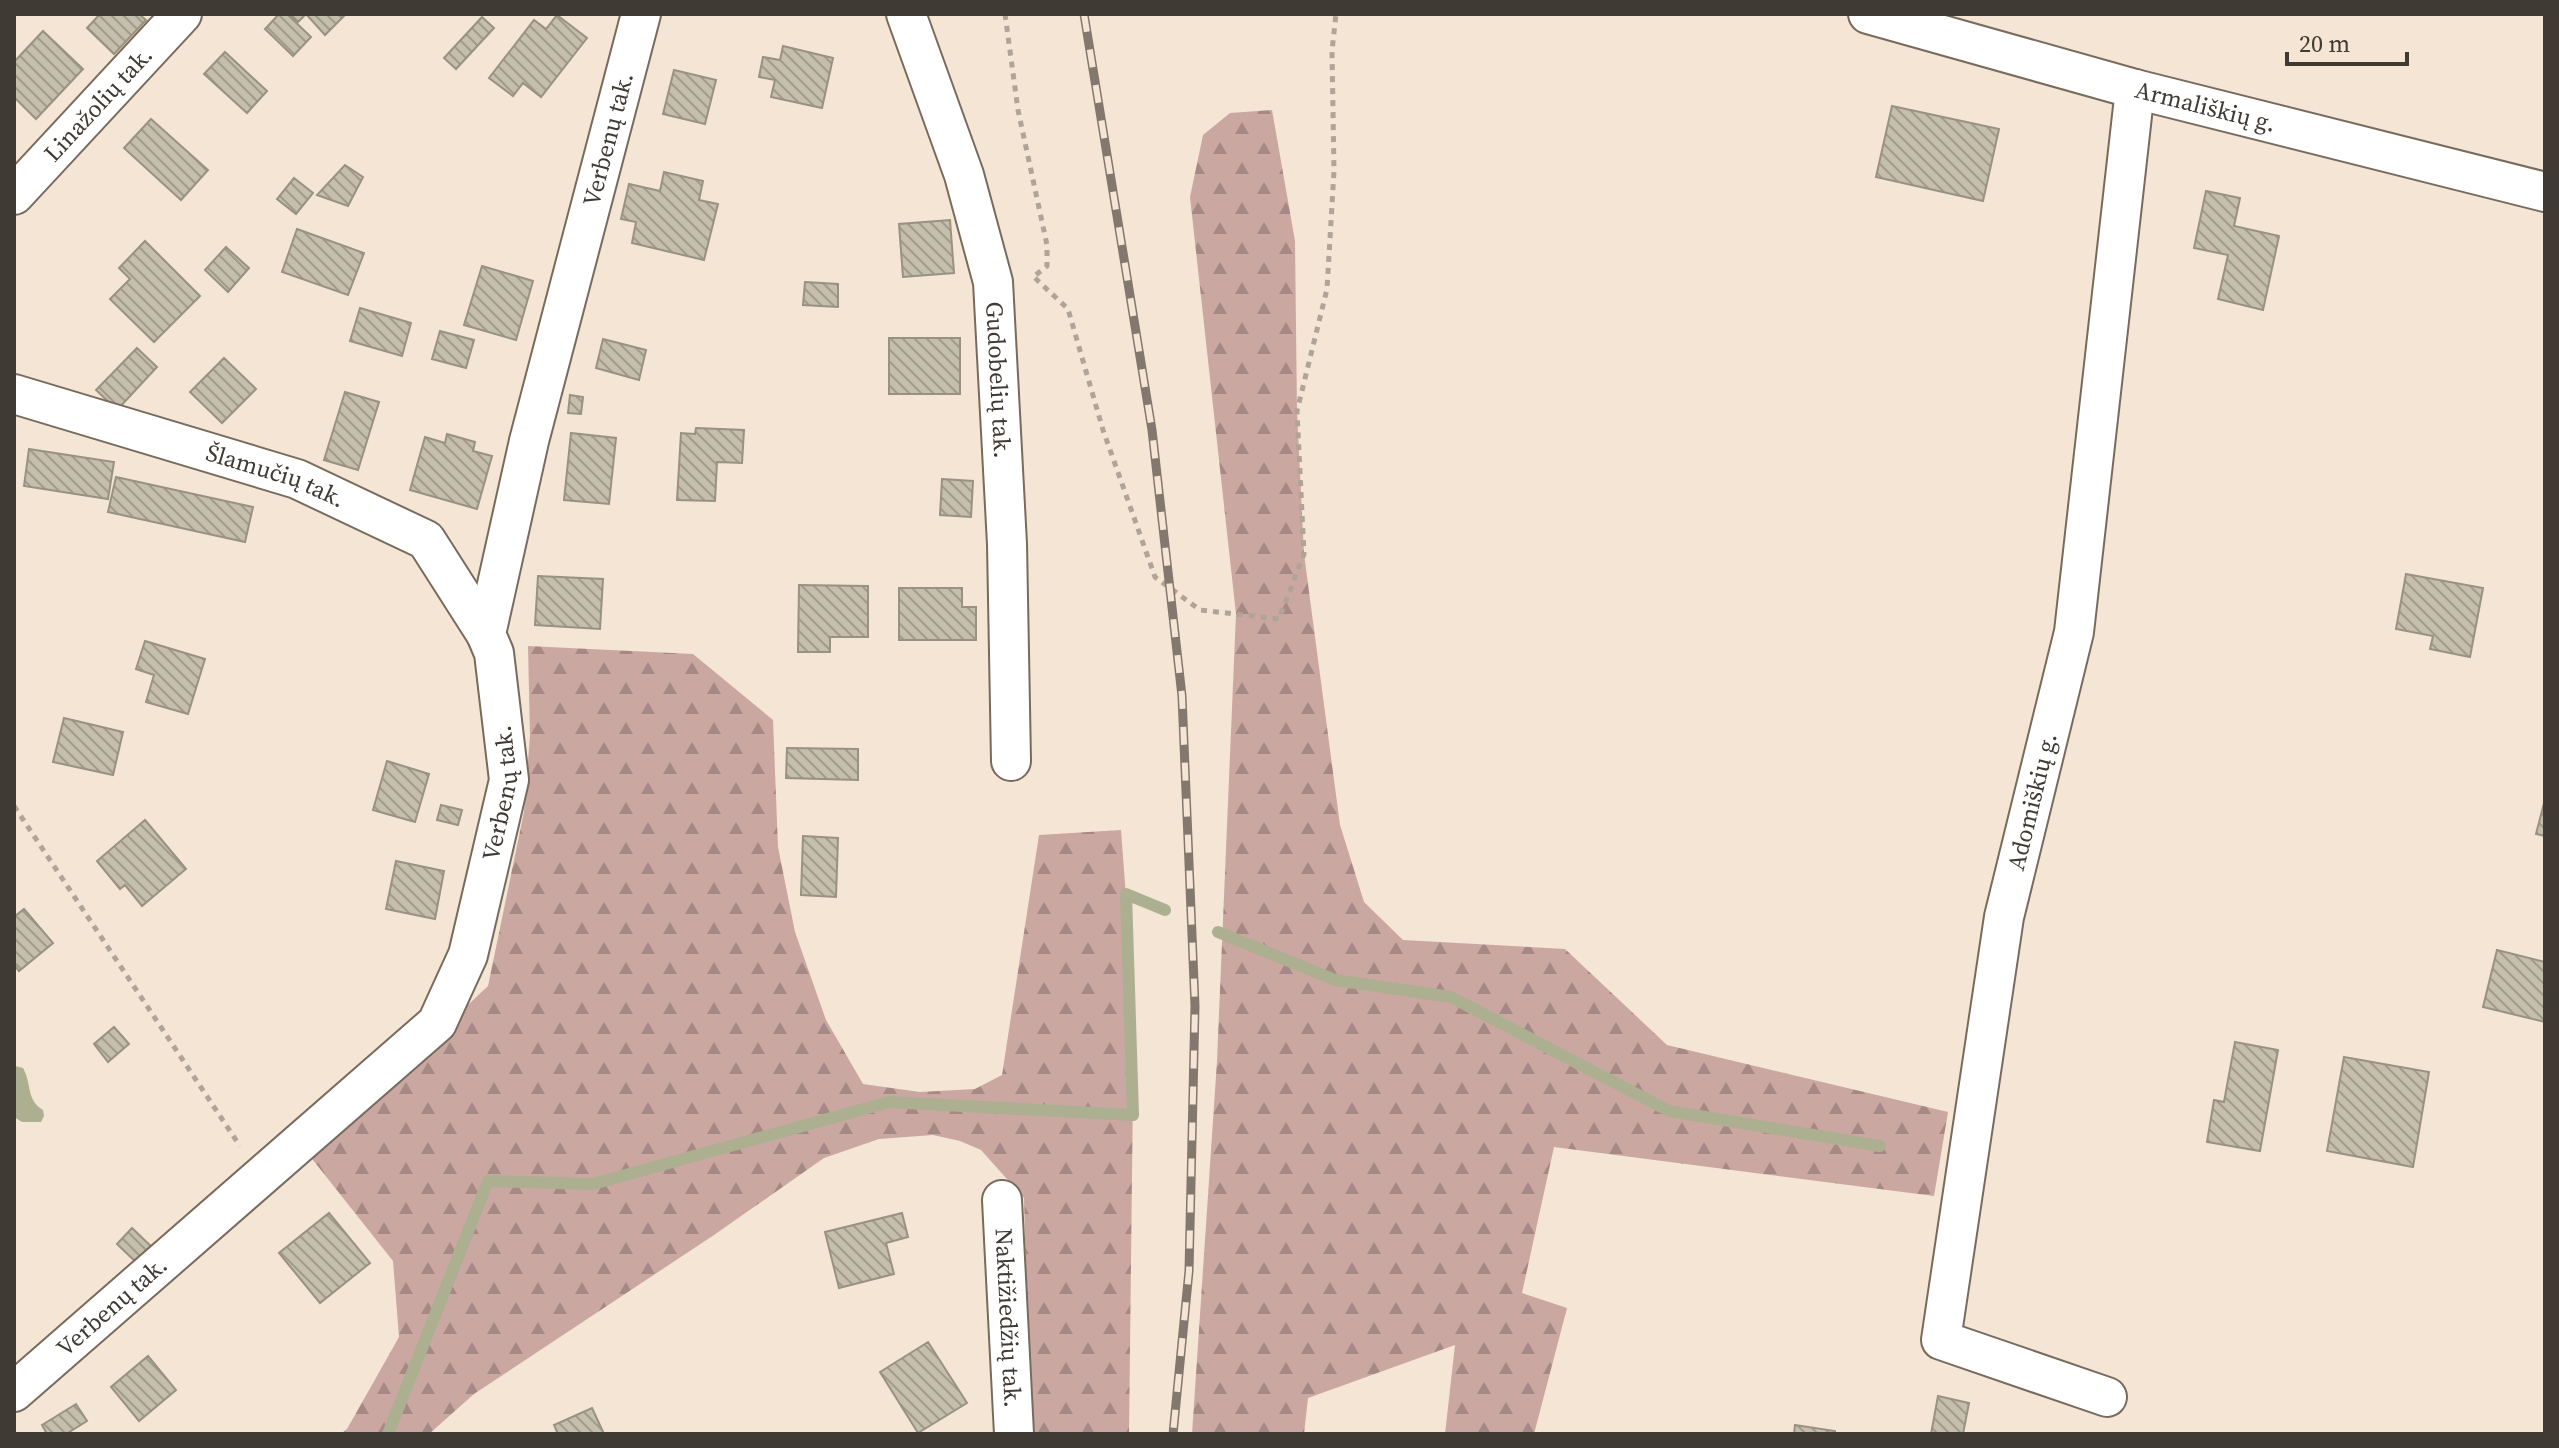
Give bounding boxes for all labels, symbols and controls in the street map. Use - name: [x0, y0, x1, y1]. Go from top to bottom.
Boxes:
- scale bar: [2287, 16, 2407, 66]
- text: 20 m: [2299, 27, 2350, 60]
- street label: Linažolių tak.: [36, 39, 160, 169]
- street label: Verbenų tak.: [574, 69, 641, 210]
- street label: Armališkių g.: [2132, 73, 2279, 140]
- street label: Gudobelių tak.: [978, 301, 1019, 459]
- street label: Šlamučių tak.: [202, 436, 350, 515]
- street label: Verbenų tak.: [474, 724, 525, 864]
- street label: Adomiškių g.: [1999, 729, 2065, 874]
- street label: Naktižiedžių tak.: [987, 1227, 1030, 1408]
- street label: Verbenų tak.: [49, 1249, 174, 1364]

